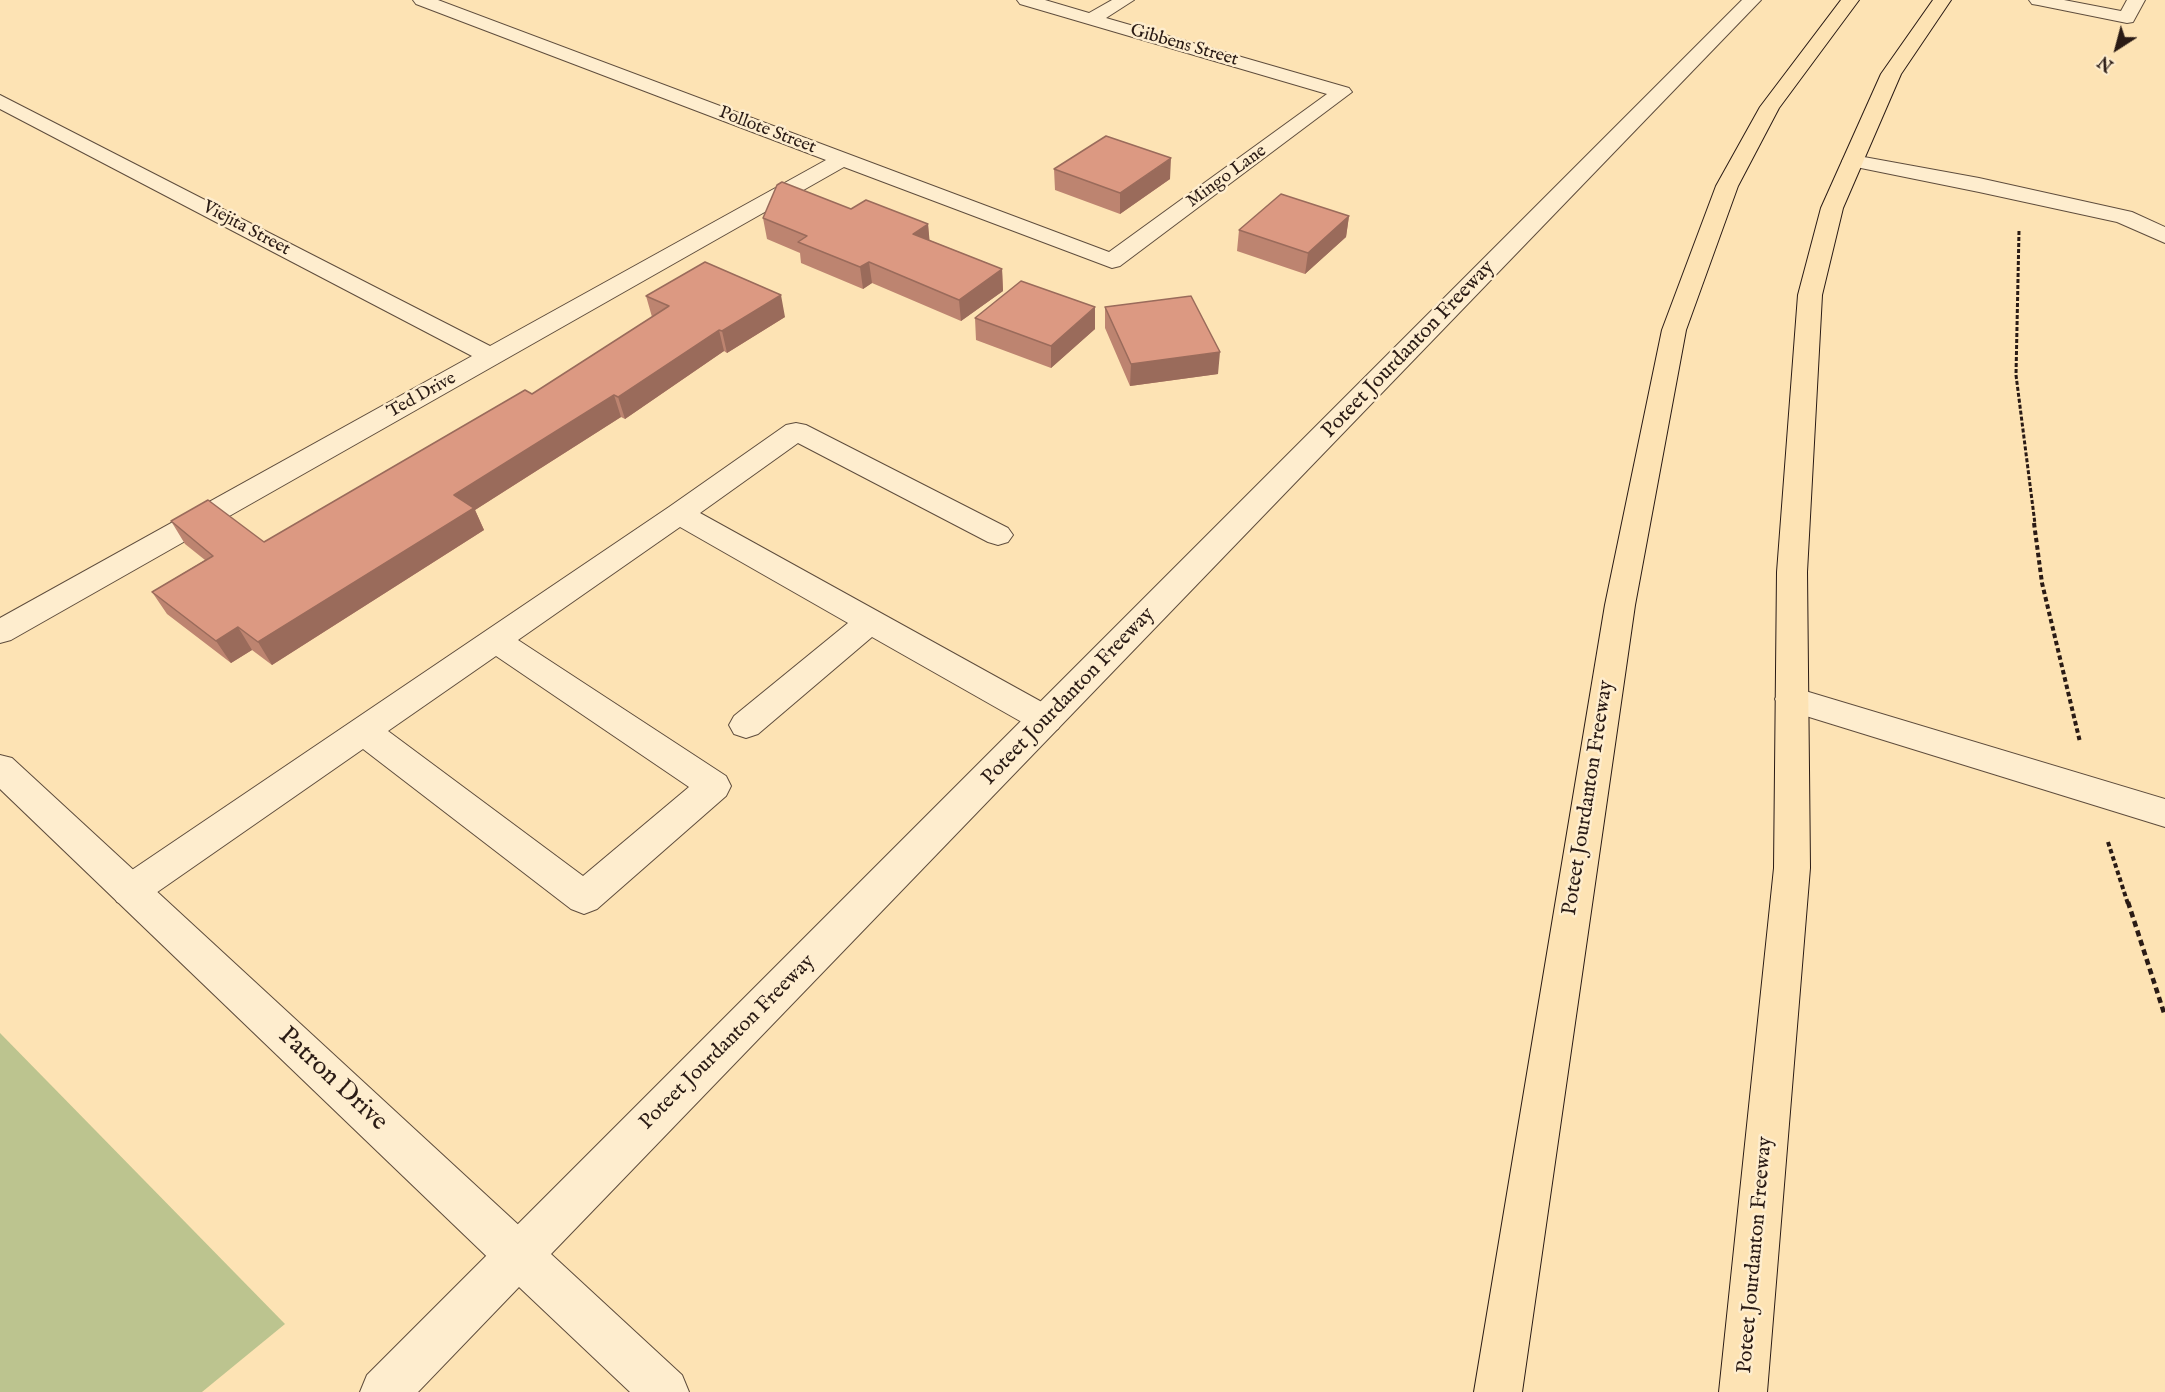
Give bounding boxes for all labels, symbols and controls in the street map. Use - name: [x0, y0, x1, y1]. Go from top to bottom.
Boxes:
- north arrow: [2087, 18, 2147, 78]
- street label: Gibbens Street: [1128, 20, 1240, 72]
- text: N: [2095, 50, 2118, 75]
- street label: Pollote Street: [715, 103, 819, 159]
- street label: Mingo Lane: [1183, 141, 1271, 213]
- street label: Viejita Street: [198, 197, 294, 261]
- street label: Poteet Jourdanton Freeway: [1317, 256, 1501, 444]
- street label: Ted Drive: [384, 368, 460, 424]
- street label: Poteet Jourdanton Freeway: [977, 603, 1161, 791]
- street label: Poteet Jourdanton Freeway: [1558, 679, 1620, 917]
- street label: Poteet Jourdanton Freeway: [635, 950, 821, 1136]
- street label: Patron Drive: [271, 1021, 393, 1139]
- street label: Poteet Jourdanton Freeway: [1733, 1135, 1779, 1375]

